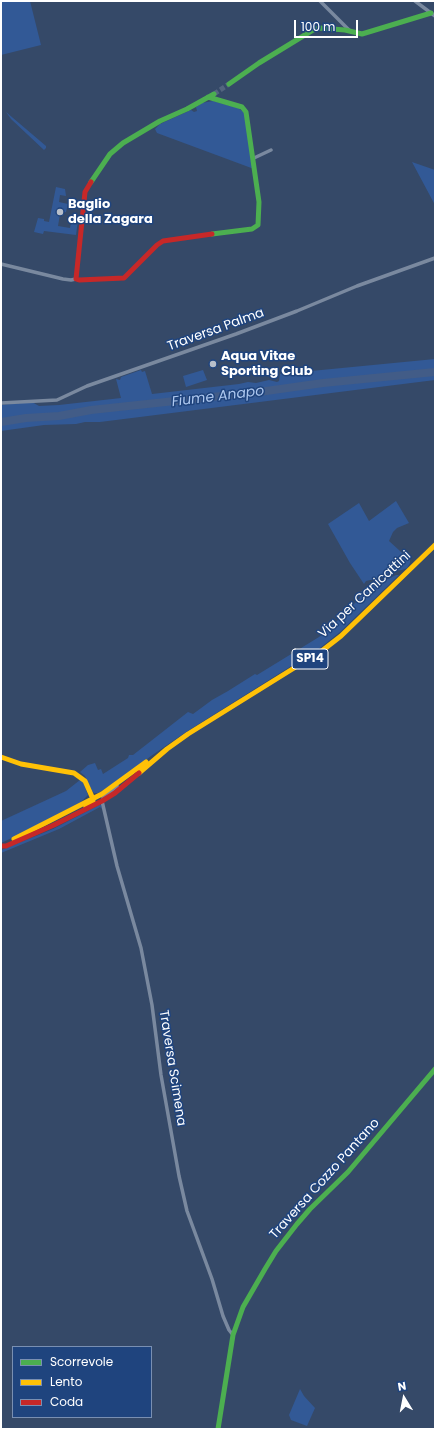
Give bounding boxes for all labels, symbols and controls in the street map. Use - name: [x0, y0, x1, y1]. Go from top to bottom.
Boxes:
- scale bar: [296, 12, 360, 38]
- text: 100 m: [301, 18, 335, 35]
- place label: Baglio della Zagara: [68, 197, 153, 228]
- marker: Baglio della Zagara: [55, 207, 65, 217]
- street label: Traversa Palma: [166, 305, 266, 355]
- place label: Aqua Vitae Sporting Club: [221, 349, 312, 380]
- marker: Aqua Vitae Sporting Club: [208, 359, 218, 369]
- water label: Fiume Anapo: [171, 383, 265, 411]
- street label: Via per Canicattini: [316, 548, 414, 642]
- road number: SP14: [292, 649, 328, 669]
- street label: Traversa Scimena: [155, 1009, 189, 1127]
- street label: Traversa Cozzo Pantano: [267, 1116, 383, 1242]
- legend: [12, 1346, 152, 1418]
- text: Scorrevole: [50, 1353, 113, 1370]
- text: Lento: [50, 1373, 82, 1390]
- north arrow: [384, 1378, 424, 1418]
- text: N: [396, 1378, 407, 1395]
- text: Coda: [50, 1393, 83, 1410]

